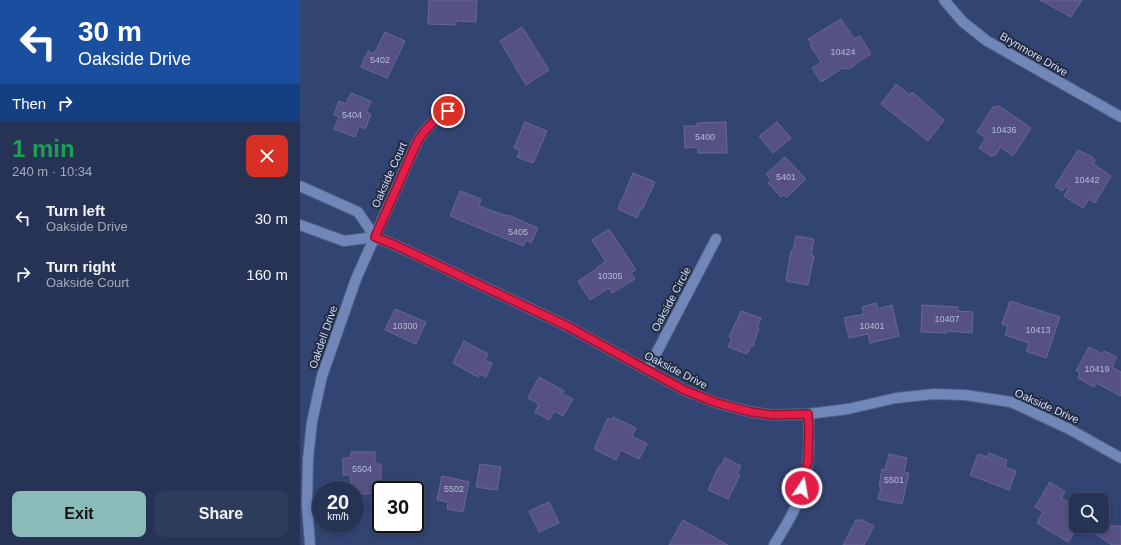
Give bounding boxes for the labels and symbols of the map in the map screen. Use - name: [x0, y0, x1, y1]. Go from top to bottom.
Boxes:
- street label: Brynmore Drive: [998, 30, 1070, 78]
- house number: 10424: [830, 47, 856, 57]
- house number: 5402: [370, 55, 390, 65]
- pin: [431, 94, 465, 128]
- house number: 5404: [342, 110, 362, 120]
- house number: 10436: [991, 125, 1017, 135]
- house number: 5400: [695, 132, 715, 142]
- street label: Oakside Court: [369, 140, 409, 210]
- house number: 5401: [776, 172, 796, 182]
- house number: 10442: [1074, 175, 1100, 185]
- house number: 5405: [508, 227, 528, 237]
- street label: Oakside Circle: [649, 265, 693, 333]
- house number: 10305: [597, 271, 623, 281]
- street label: Oakdell Drive: [307, 304, 339, 370]
- house number: 10407: [934, 314, 960, 324]
- house number: 10300: [392, 321, 418, 331]
- house number: 10401: [859, 321, 885, 331]
- house number: 10413: [1025, 325, 1051, 335]
- street label: Oakside Drive: [643, 349, 709, 391]
- house number: 10419: [1084, 364, 1110, 374]
- street label: Oakside Drive: [1013, 386, 1081, 426]
- house number: 5504: [352, 464, 372, 474]
- position arrow: [781, 467, 823, 509]
- house number: 5501: [884, 475, 904, 485]
- speed limit sign: 30: [372, 481, 424, 533]
- house number: 5502: [444, 484, 464, 494]

